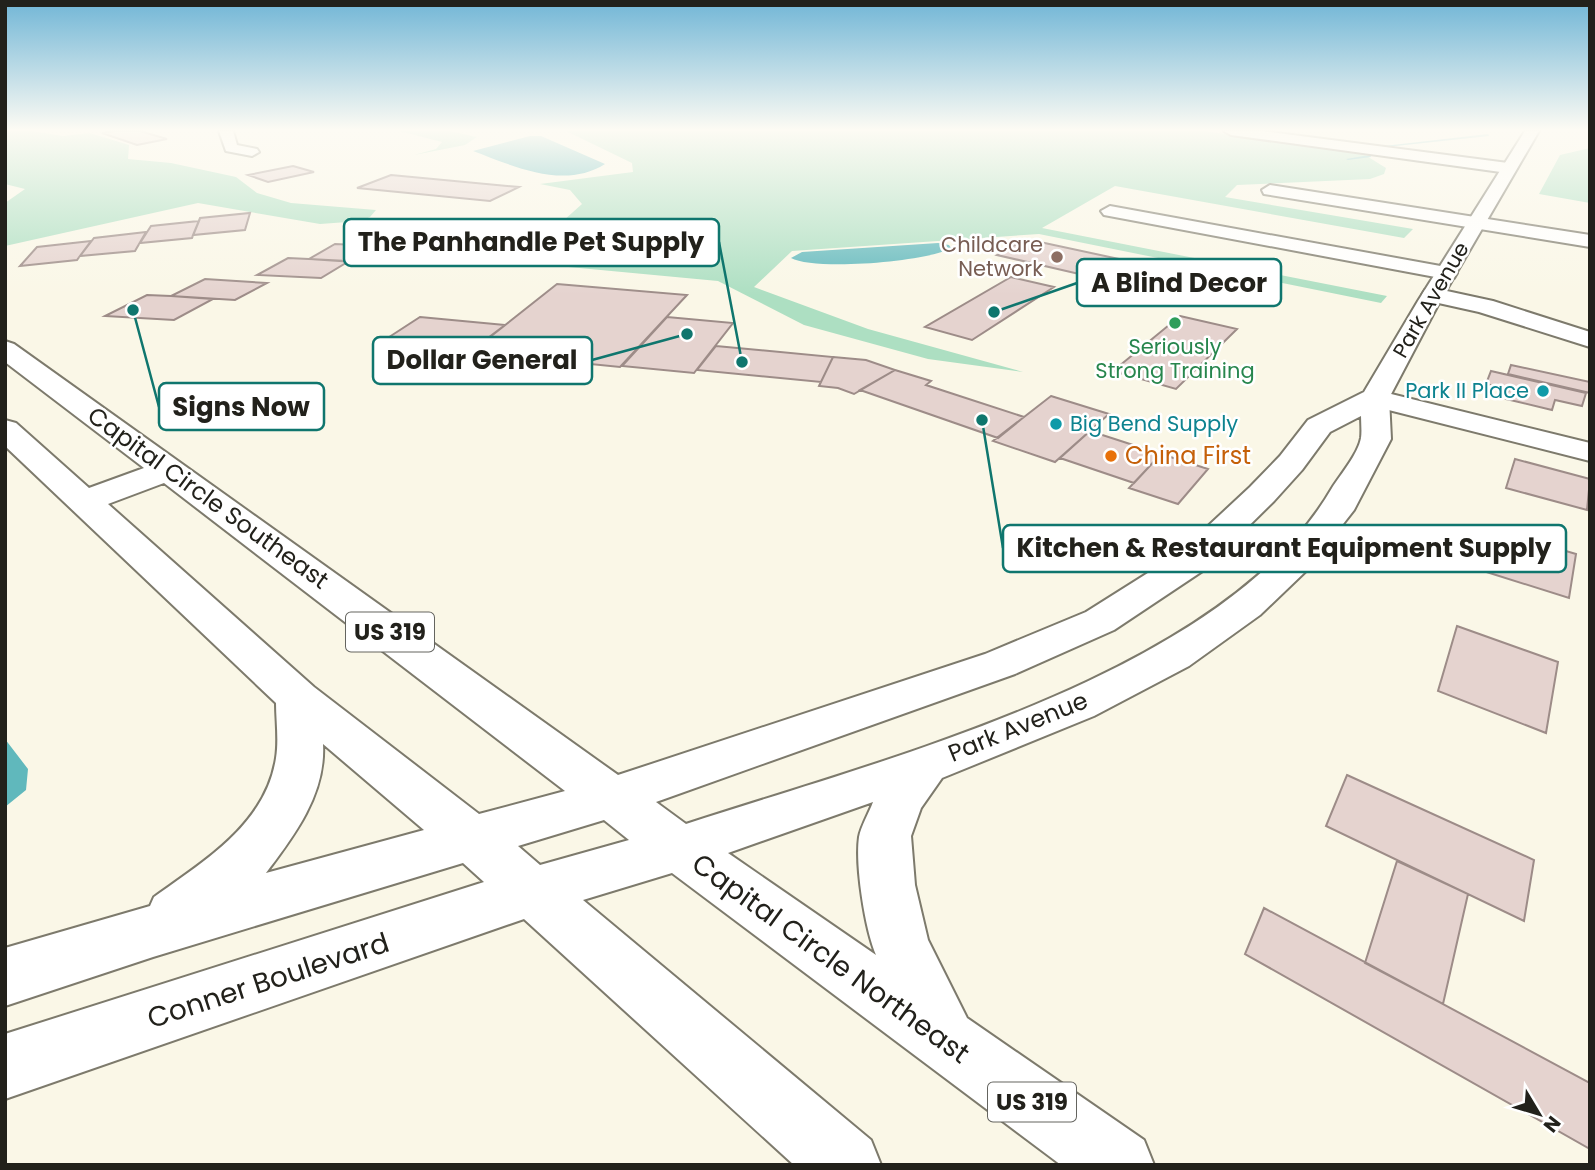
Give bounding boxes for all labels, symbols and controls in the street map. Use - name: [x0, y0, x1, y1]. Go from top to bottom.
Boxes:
- callout: The Panhandle Pet Supply: [344, 219, 719, 266]
- text: The Panhandle Pet Supply: [358, 224, 705, 260]
- place label: Childcare Network: [941, 230, 1043, 283]
- street label: Park Avenue: [1386, 236, 1475, 363]
- marker: Childcare Network: [1049, 249, 1065, 265]
- callout: A Blind Decor: [1077, 259, 1281, 306]
- text: A Blind Decor: [1091, 265, 1267, 301]
- marker: Seriously Strong Training: [1167, 315, 1183, 331]
- place label: Seriously Strong Training: [1095, 332, 1255, 385]
- callout: Dollar General: [373, 337, 592, 384]
- text: Dollar General: [387, 342, 577, 378]
- place label: Park II Place: [1405, 376, 1529, 405]
- callout: Signs Now: [159, 383, 324, 430]
- marker: Park II Place: [1535, 383, 1551, 399]
- text: Signs Now: [172, 389, 310, 425]
- street label: Capital Circle Southeast: [81, 399, 336, 596]
- place label: Big Bend Supply: [1070, 409, 1238, 438]
- marker: Big Bend Supply: [1048, 416, 1064, 432]
- place label: China First: [1125, 439, 1251, 472]
- marker: China First: [1103, 448, 1119, 464]
- callout: Kitchen & Restaurant Equipment Supply: [1003, 525, 1566, 572]
- text: Kitchen & Restaurant Equipment Supply: [1016, 530, 1552, 566]
- road number: US 319: [346, 612, 434, 652]
- street label: Park Avenue: [943, 684, 1093, 770]
- street label: Capital Circle Northeast: [684, 844, 978, 1073]
- street label: Conner Boulevard: [142, 923, 394, 1038]
- north arrow: [1504, 1079, 1574, 1149]
- road number: US 319: [988, 1082, 1076, 1121]
- text: N: [1537, 1110, 1567, 1138]

